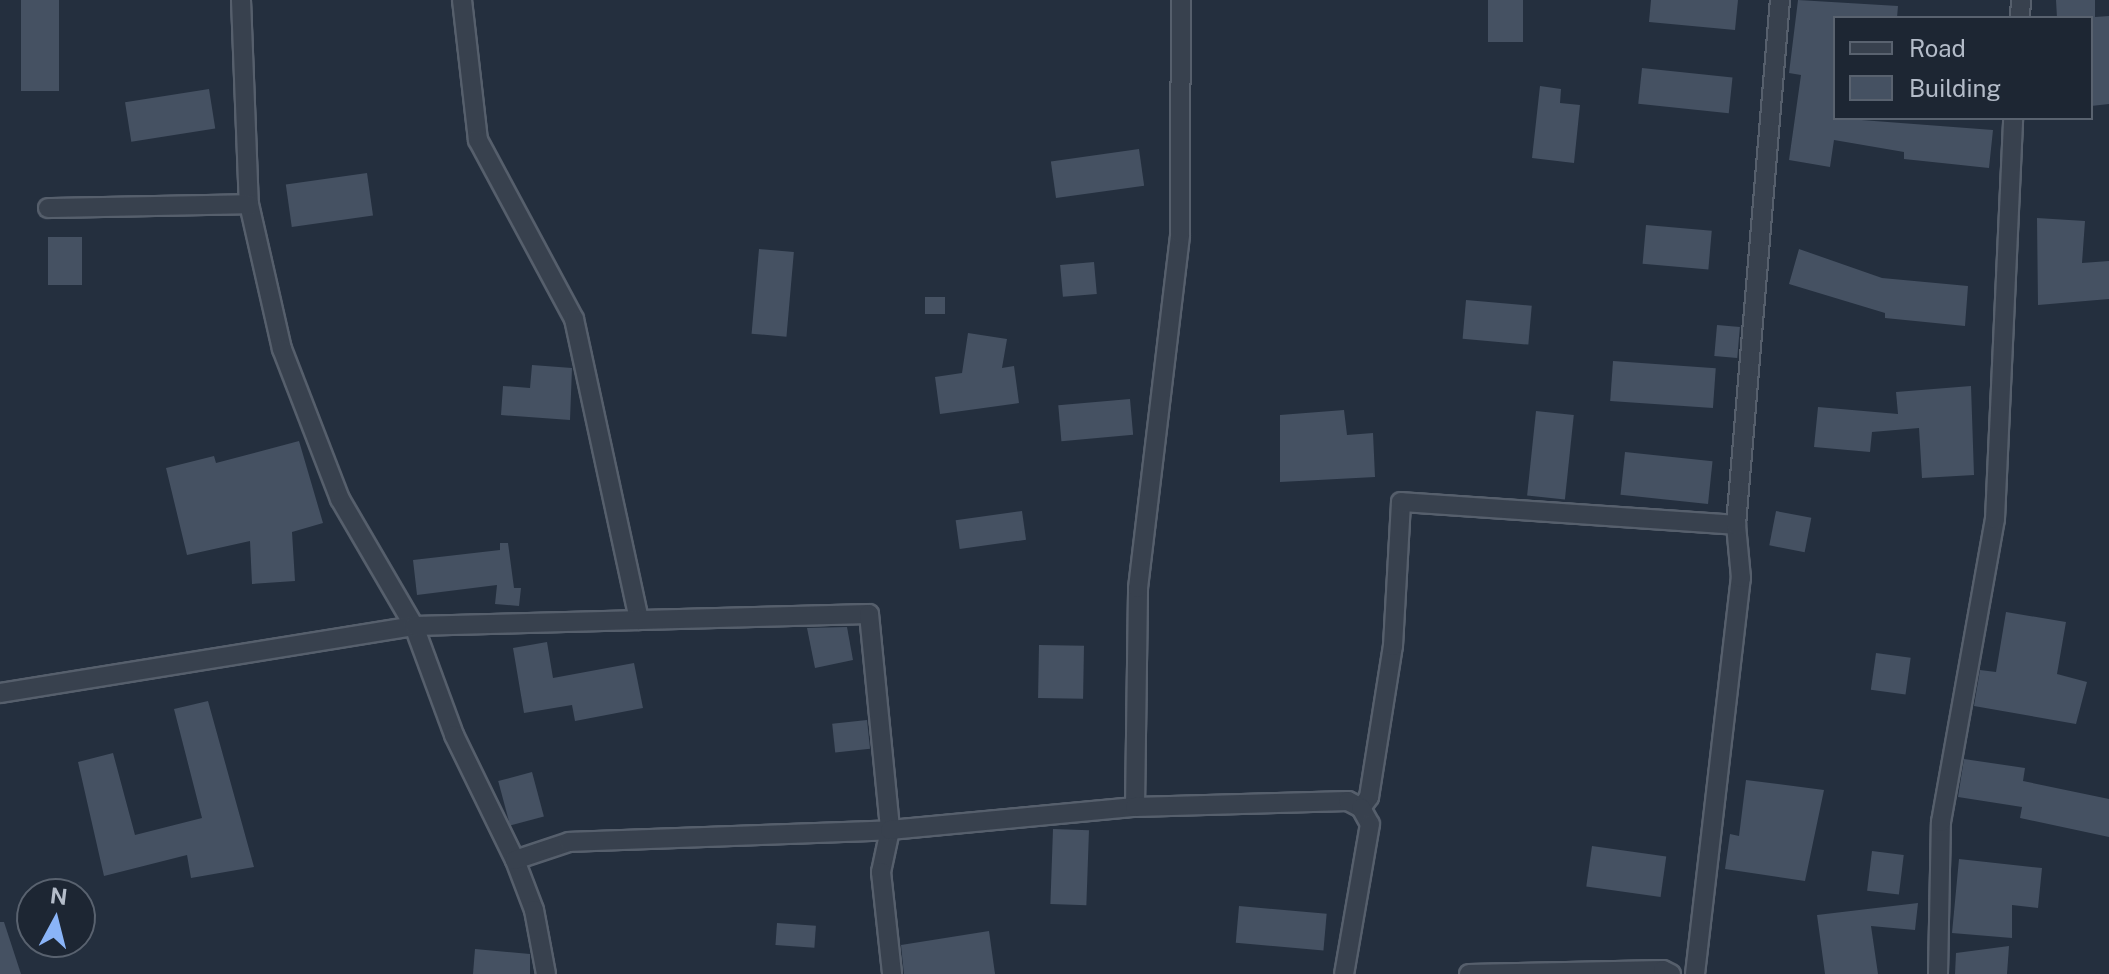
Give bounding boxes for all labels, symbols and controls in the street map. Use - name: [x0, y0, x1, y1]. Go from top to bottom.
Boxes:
- legend: [1833, 16, 2093, 120]
- text: Road: [1909, 34, 1966, 62]
- text: Building: [1909, 74, 2001, 102]
- north arrow: [16, 878, 96, 958]
- text: N: [49, 882, 69, 910]

